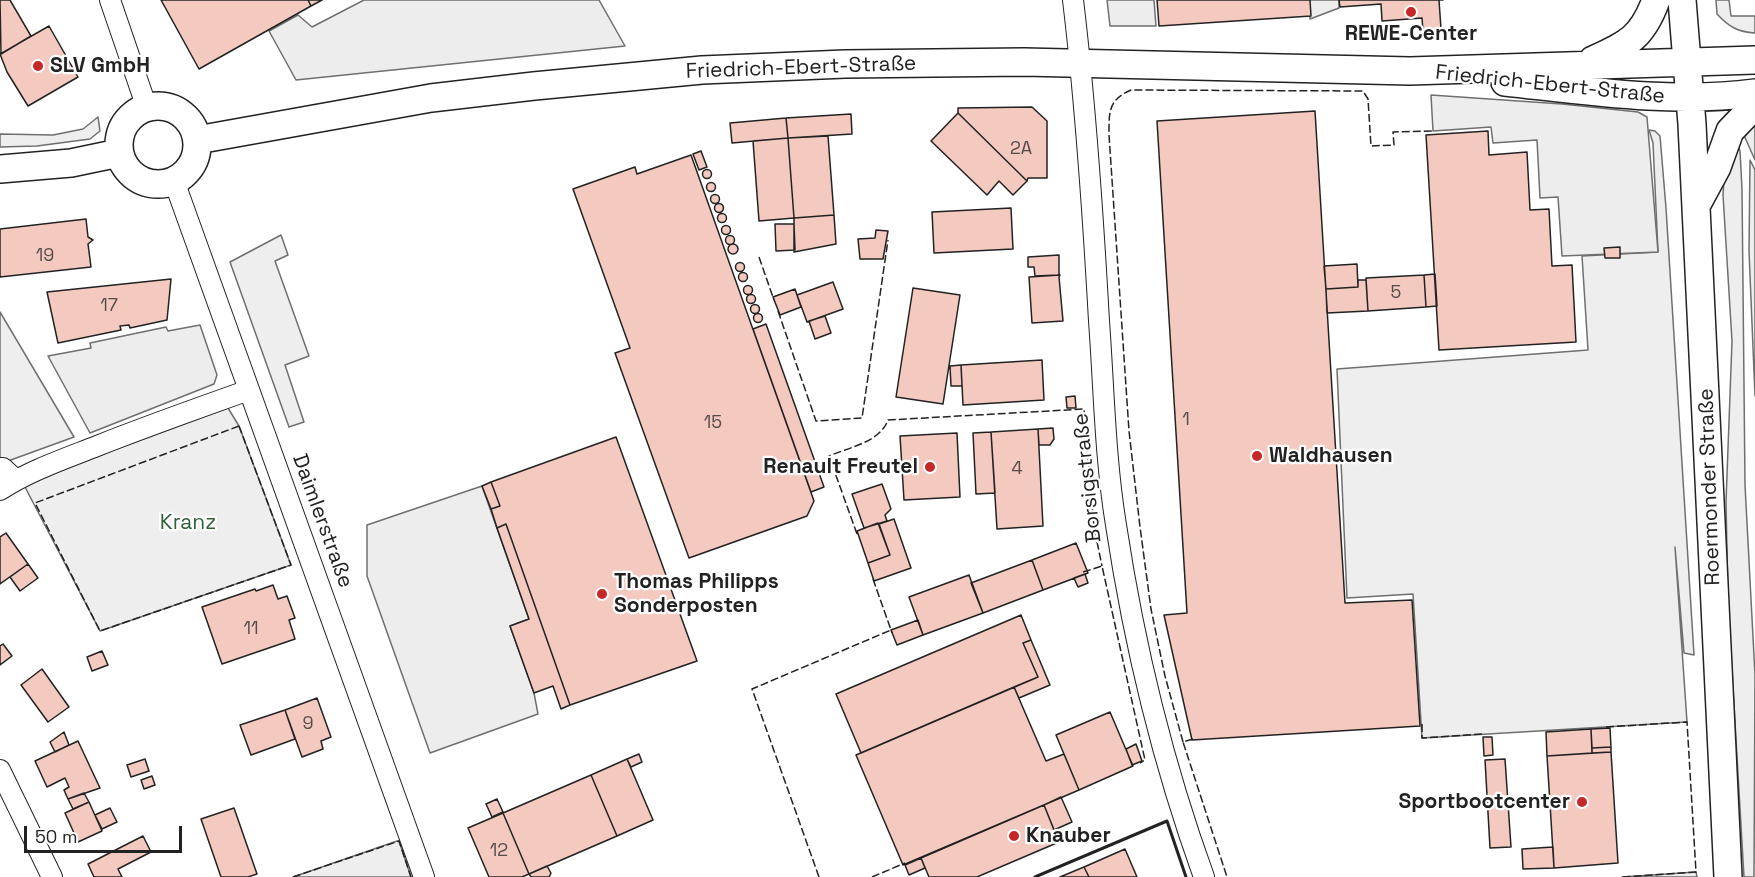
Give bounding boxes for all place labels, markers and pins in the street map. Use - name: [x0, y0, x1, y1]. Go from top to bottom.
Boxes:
- marker: REWE-Center: [1404, 5, 1418, 19]
- place label: REWE-Center: [1345, 21, 1477, 47]
- place label: SLV GmbH: [50, 53, 150, 79]
- marker: SLV GmbH: [31, 59, 45, 73]
- place label: Waldhausen: [1269, 443, 1393, 469]
- marker: Waldhausen: [1250, 449, 1264, 463]
- place label: Renault Freutel: [763, 454, 918, 480]
- marker: Renault Freutel: [923, 460, 937, 474]
- place label: Thomas Philipps Sonderposten: [614, 569, 779, 619]
- marker: Thomas Philipps Sonderposten: [595, 587, 609, 601]
- place label: Sportbootcenter: [1398, 789, 1570, 815]
- marker: Sportbootcenter: [1575, 795, 1589, 809]
- place label: Knauber: [1026, 823, 1111, 849]
- marker: Knauber: [1007, 829, 1021, 843]

